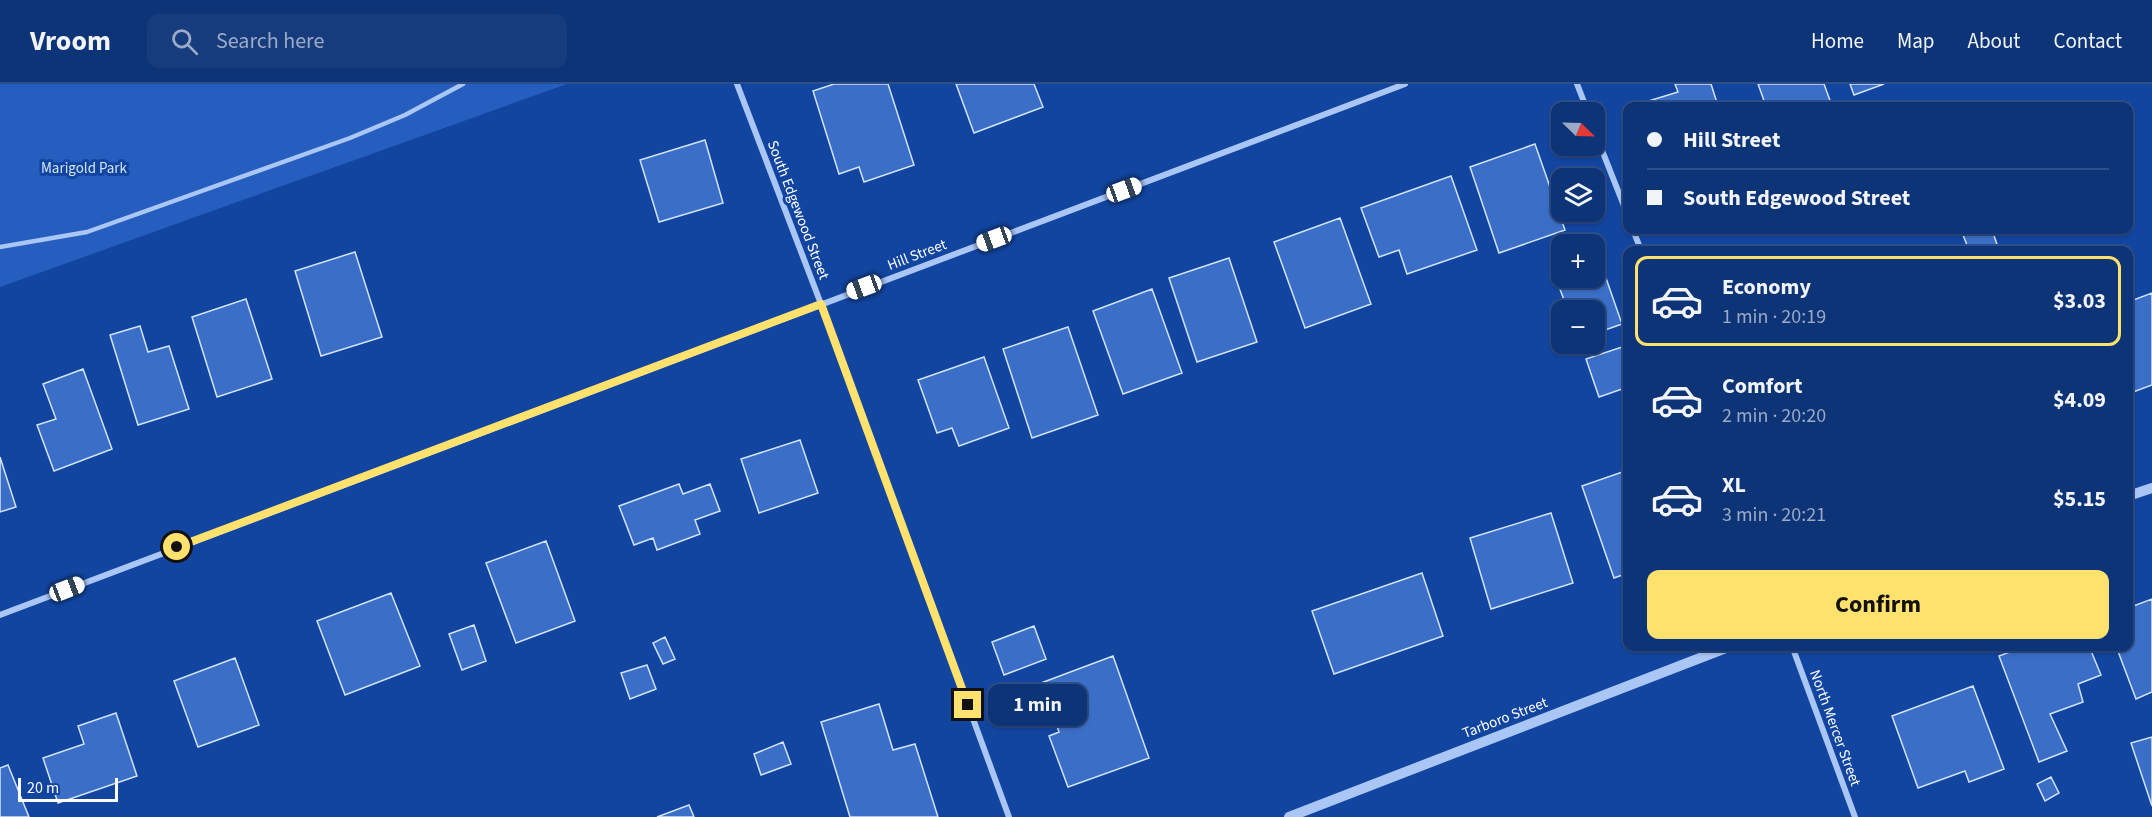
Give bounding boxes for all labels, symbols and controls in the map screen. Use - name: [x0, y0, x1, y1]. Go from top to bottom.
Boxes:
- search box: [147, 14, 567, 68]
- text: Vroom: [30, 21, 111, 61]
- icon: search: [168, 25, 201, 58]
- text: Search here: [216, 25, 324, 57]
- text: Home: [1811, 26, 1864, 56]
- text: Map: [1897, 26, 1935, 56]
- text: About: [1968, 26, 2020, 56]
- text: Contact: [2053, 26, 2122, 56]
- north arrow: [1551, 102, 1605, 156]
- map controls: [1551, 102, 1605, 354]
- text: Hill Street: [1683, 124, 1780, 156]
- street label: South Edgewood Street: [762, 137, 834, 283]
- park label: Marigold Park: [41, 158, 128, 179]
- button: layers: [1551, 168, 1605, 222]
- car: [1104, 175, 1144, 205]
- text: South Edgewood Street: [1683, 182, 1910, 214]
- car: [974, 224, 1014, 254]
- street label: Hill Street: [884, 234, 950, 276]
- button: +: [1551, 234, 1605, 288]
- text: Economy: [1722, 271, 1811, 303]
- car: [844, 272, 884, 302]
- icon: car: [1650, 274, 1704, 328]
- text: $3.03: [2053, 285, 2106, 317]
- button: −: [1551, 300, 1605, 354]
- text: 1 min · 20:19: [1722, 303, 1826, 331]
- text: Comfort: [1722, 370, 1803, 402]
- icon: car: [1650, 373, 1704, 427]
- text: $4.09: [2053, 384, 2106, 416]
- text: 2 min · 20:20: [1722, 402, 1826, 430]
- text: XL: [1722, 469, 1746, 501]
- icon: car: [1650, 472, 1704, 526]
- text: $5.15: [2053, 483, 2106, 515]
- text: 3 min · 20:21: [1722, 501, 1826, 529]
- route start: [163, 533, 190, 560]
- button: Confirm: [1647, 570, 2109, 639]
- car: [47, 574, 87, 604]
- street label: North Mercer Street: [1804, 667, 1866, 789]
- callout: 1 min: [989, 684, 1088, 726]
- route end: [954, 691, 981, 718]
- text: 1 min: [1013, 691, 1062, 719]
- street label: Tarboro Street: [1459, 692, 1551, 744]
- scale bar: [18, 775, 118, 802]
- text: 20 m: [27, 777, 59, 799]

